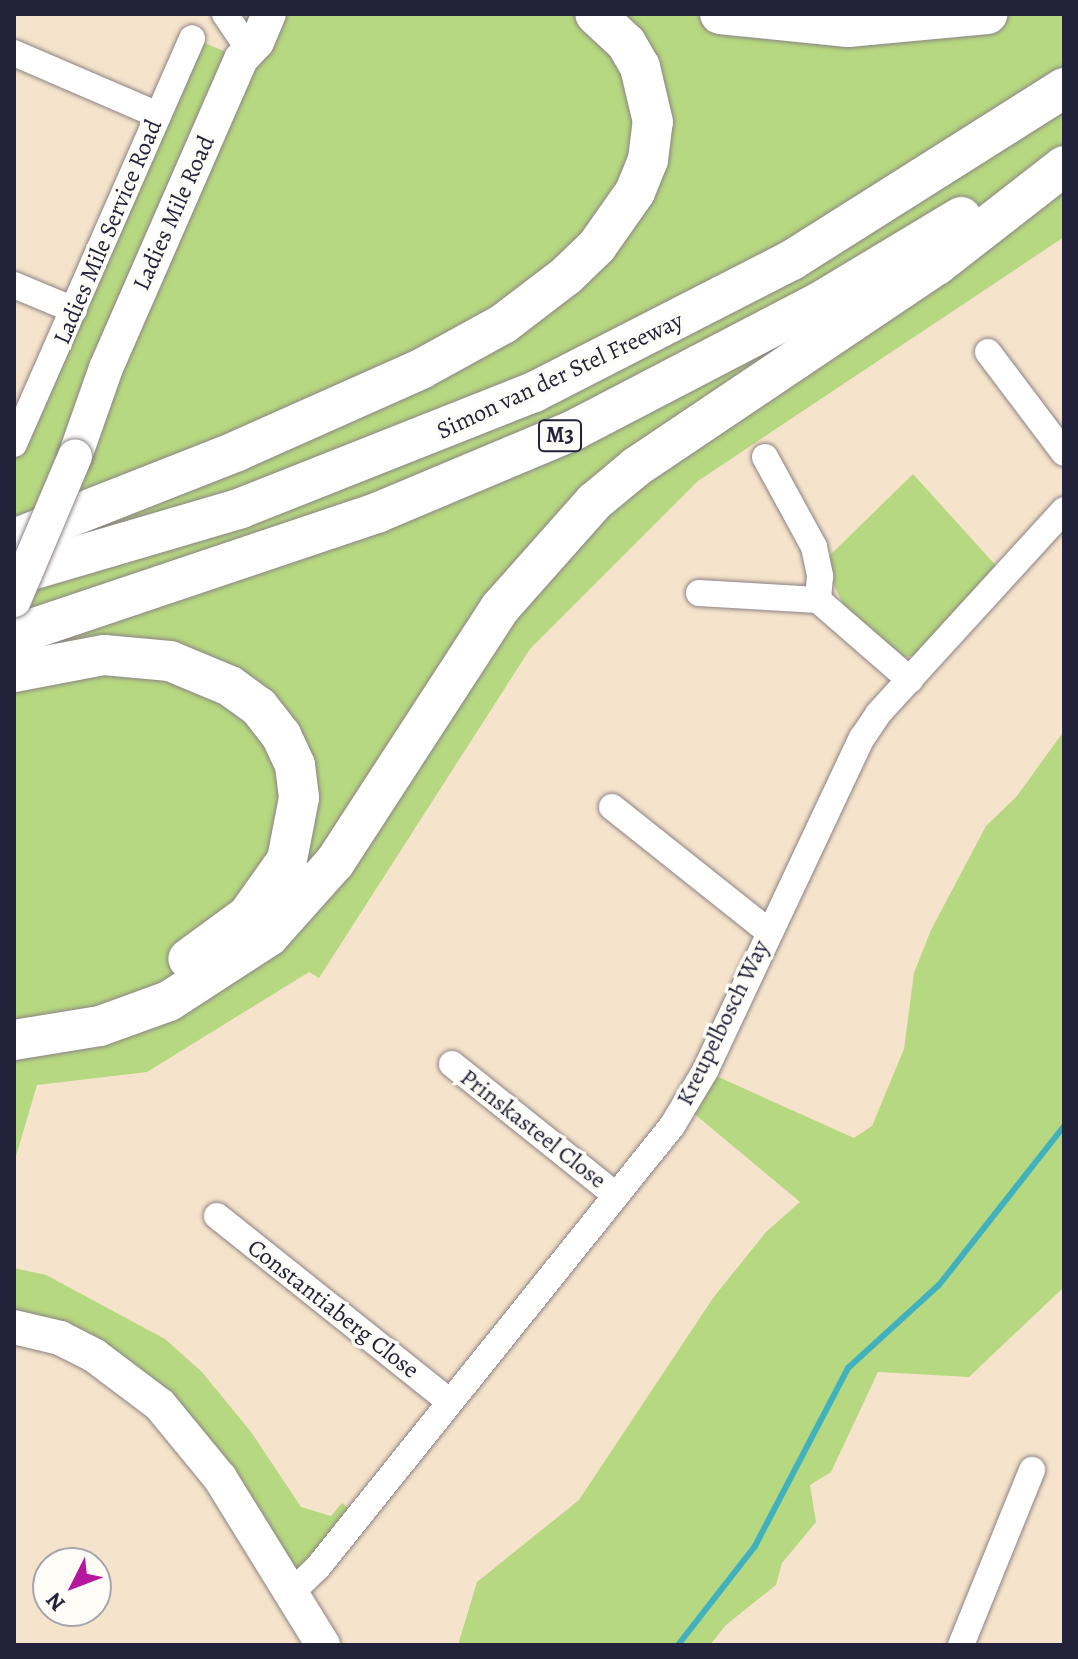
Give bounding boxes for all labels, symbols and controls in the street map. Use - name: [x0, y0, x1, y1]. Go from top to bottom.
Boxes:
- street label: Ladies Mile Service Road: [48, 115, 168, 349]
- street label: Ladies Mile Road: [127, 131, 221, 295]
- street label: Simon van der Stel Freeway: [432, 306, 688, 446]
- road number: M3: [538, 418, 582, 454]
- street label: Kreupelbosch Way: [671, 936, 775, 1110]
- street label: Prinskasteel Close: [454, 1063, 612, 1195]
- street label: Constantiaberg Close: [242, 1233, 424, 1385]
- north arrow: [32, 1547, 112, 1627]
- text: N: [39, 1586, 72, 1618]

